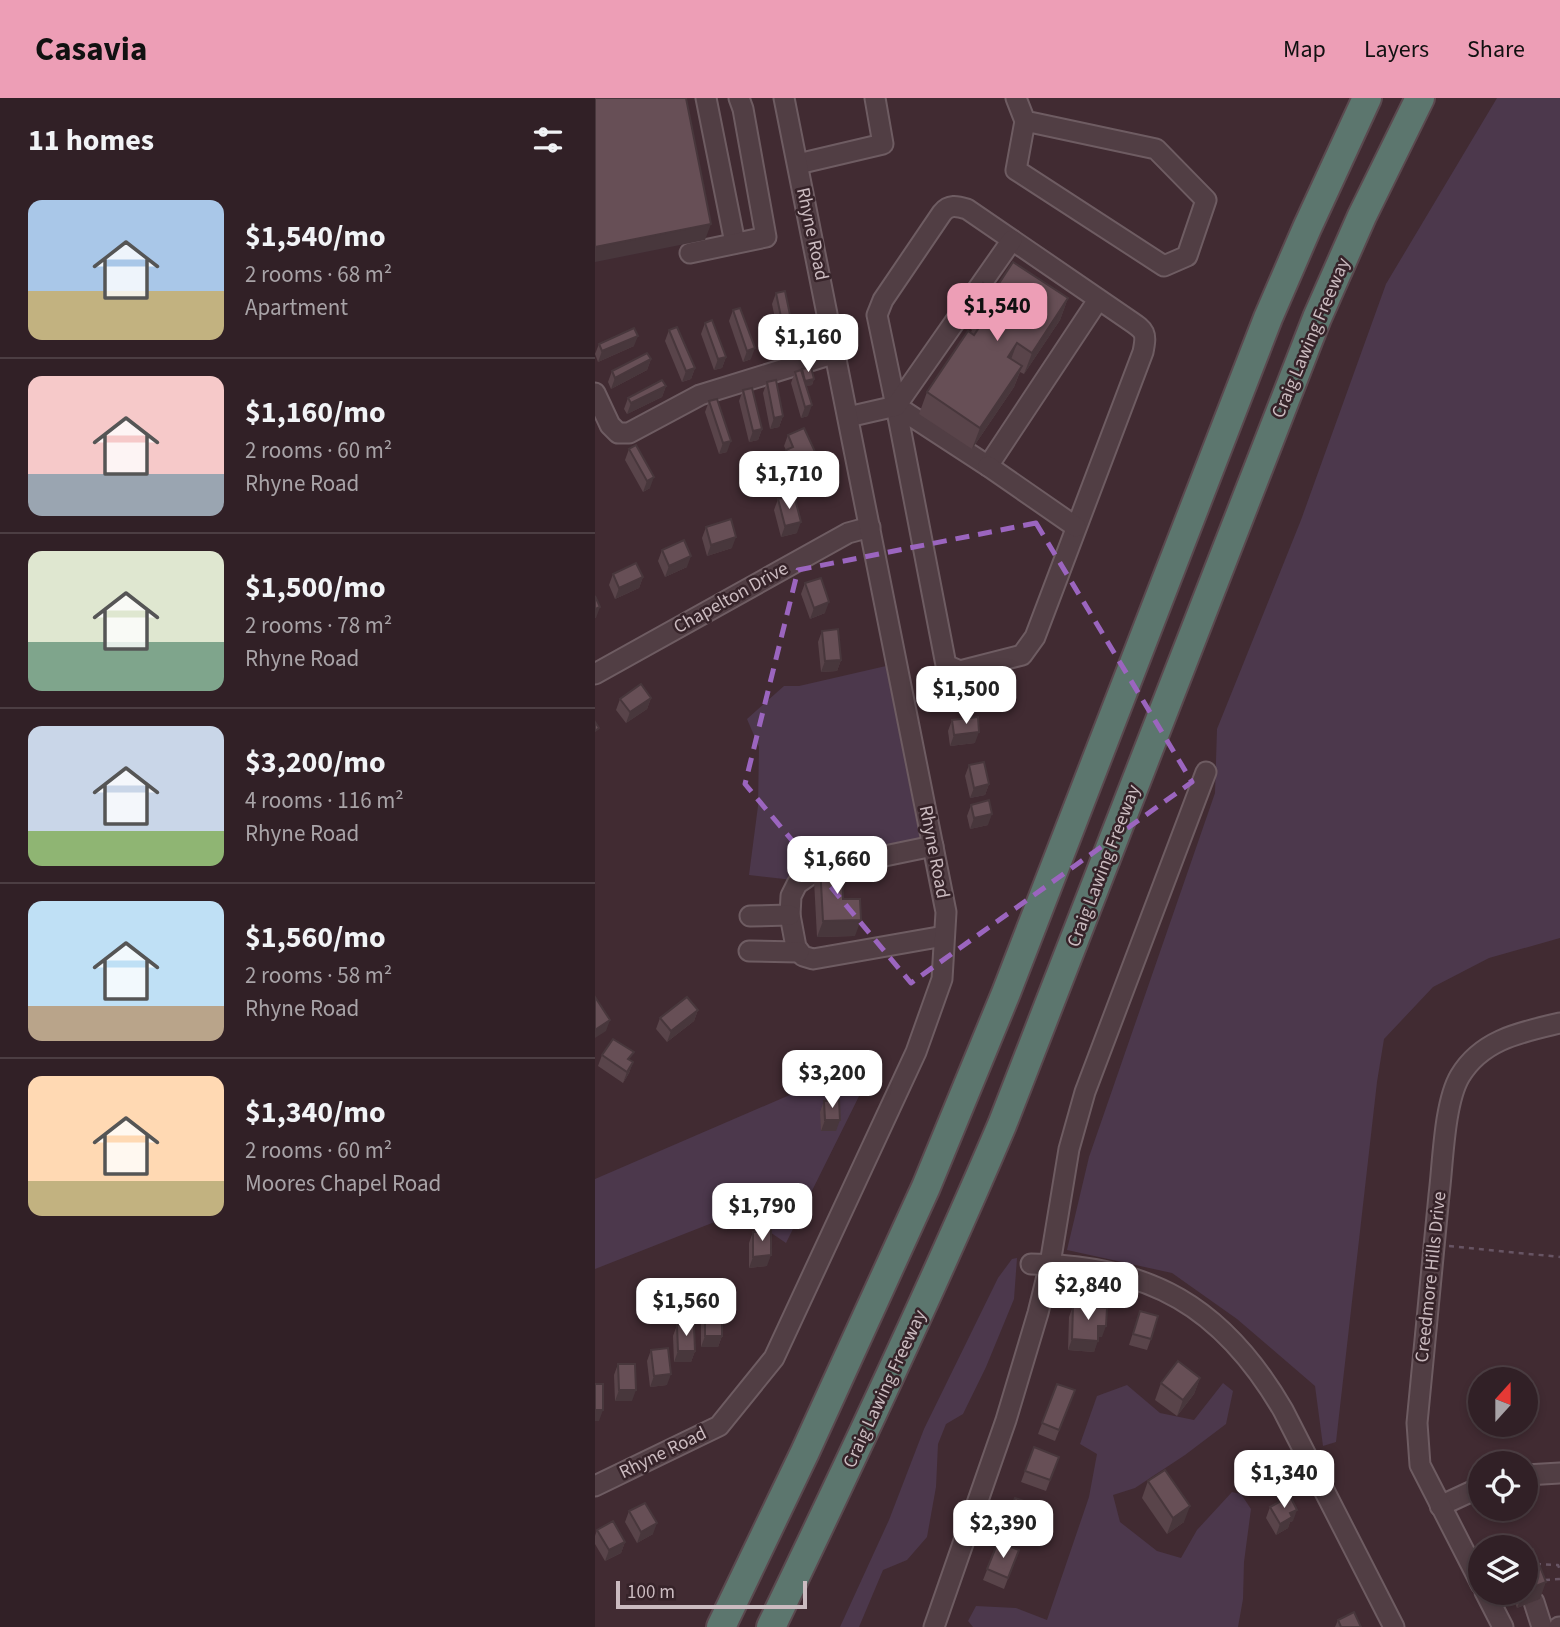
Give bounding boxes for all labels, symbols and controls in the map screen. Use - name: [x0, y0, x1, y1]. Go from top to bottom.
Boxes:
- text: Casavia: [35, 26, 147, 73]
- text: Map: [1283, 32, 1326, 67]
- text: Layers: [1364, 32, 1429, 67]
- text: Share: [1467, 32, 1525, 67]
- text: 11 homes: [28, 119, 154, 162]
- icon: filters: [529, 121, 567, 159]
- street label: Rhyne Road: [789, 185, 835, 283]
- text: $1,540/mo: [245, 215, 386, 258]
- icon: home: [84, 228, 168, 312]
- street label: Craig Lawing Freeway: [1265, 254, 1357, 422]
- text: 2 rooms · 68 m²: [245, 258, 392, 291]
- pin: $1,540: [940, 284, 1054, 343]
- text: $1,540: [963, 289, 1031, 322]
- text: Apartment: [245, 291, 348, 324]
- pin: $1,160: [751, 314, 865, 374]
- text: $1,160: [774, 320, 842, 353]
- text: $1,160/mo: [245, 391, 386, 434]
- icon: home: [84, 404, 168, 488]
- text: 2 rooms · 60 m²: [245, 434, 392, 467]
- pin: $1,710: [732, 452, 846, 511]
- text: $1,710: [755, 457, 823, 490]
- text: Rhyne Road: [245, 467, 359, 500]
- street label: Chapelton Drive: [669, 555, 793, 641]
- text: $1,500/mo: [245, 566, 386, 609]
- icon: home: [84, 579, 168, 663]
- text: 2 rooms · 78 m²: [245, 609, 392, 642]
- text: Rhyne Road: [245, 642, 359, 675]
- pin: $1,500: [909, 666, 1023, 726]
- text: $1,500: [932, 672, 1000, 705]
- text: $3,200/mo: [245, 741, 386, 784]
- icon: home: [84, 754, 168, 838]
- street label: Craig Lawing Freeway: [1061, 781, 1147, 951]
- text: 4 rooms · 116 m²: [245, 784, 404, 817]
- street label: Rhyne Road: [912, 803, 956, 901]
- text: Rhyne Road: [245, 817, 359, 850]
- pin: $1,660: [780, 836, 894, 896]
- text: $1,660: [803, 842, 871, 875]
- text: $1,560/mo: [245, 916, 386, 959]
- icon: home: [84, 929, 168, 1013]
- text: 2 rooms · 58 m²: [245, 959, 392, 992]
- text: Rhyne Road: [245, 992, 359, 1025]
- pin: $3,200: [775, 1051, 889, 1110]
- text: $3,200: [798, 1056, 866, 1089]
- text: $1,340/mo: [245, 1091, 386, 1134]
- icon: home: [84, 1104, 168, 1188]
- text: 2 rooms · 60 m²: [245, 1134, 392, 1167]
- text: Moores Chapel Road: [245, 1167, 441, 1200]
- pin: $1,790: [705, 1184, 819, 1243]
- text: $1,790: [728, 1189, 796, 1222]
- street label: Creedmore Hills Drive: [1409, 1190, 1453, 1364]
- pin: $2,840: [1031, 1262, 1145, 1322]
- text: $2,840: [1054, 1268, 1122, 1301]
- pin: $1,560: [629, 1278, 743, 1338]
- text: $1,560: [652, 1284, 720, 1317]
- street label: Craig Lawing Freeway: [836, 1305, 934, 1473]
- north arrow: [1468, 1367, 1538, 1437]
- map controls: [1468, 1367, 1538, 1605]
- street label: Rhyne Road: [615, 1420, 711, 1486]
- pin: $1,340: [1227, 1450, 1341, 1510]
- button: locate: [1468, 1451, 1538, 1521]
- text: $1,340: [1250, 1456, 1318, 1489]
- pin: $2,390: [946, 1500, 1060, 1560]
- text: $2,390: [969, 1506, 1037, 1539]
- button: layers: [1468, 1535, 1538, 1605]
- scale bar: [616, 1578, 807, 1610]
- text: 100 m: [627, 1579, 675, 1606]

